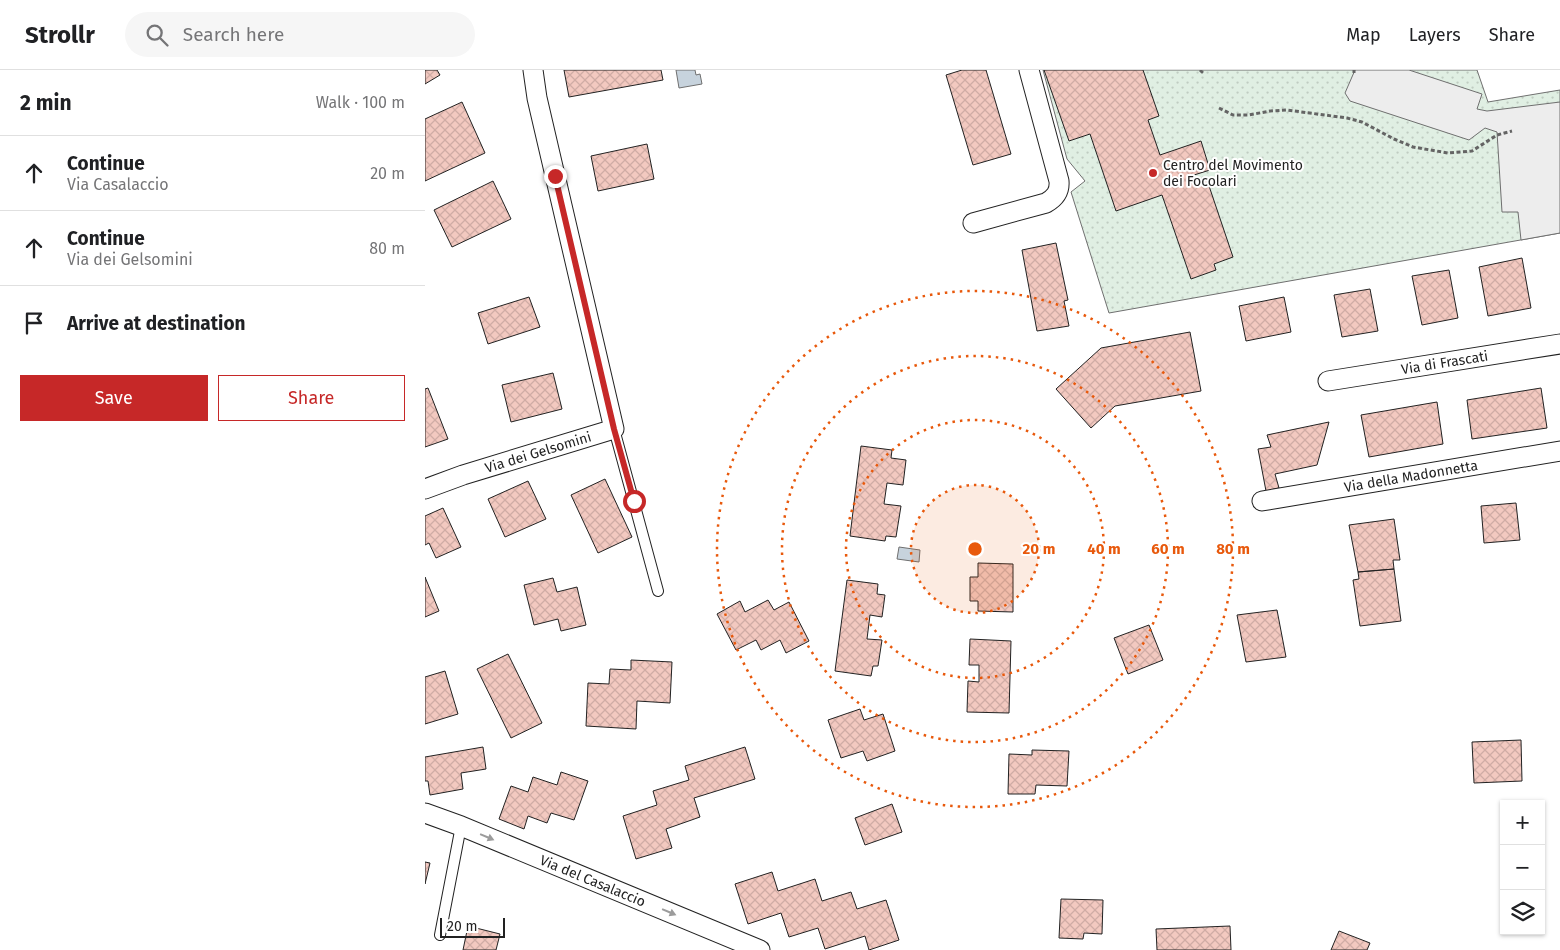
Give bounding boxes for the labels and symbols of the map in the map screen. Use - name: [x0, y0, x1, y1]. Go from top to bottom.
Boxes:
- place label: Centro del Movimento dei Focolari: [1163, 157, 1303, 190]
- route end: [544, 165, 567, 188]
- marker: Centro del Movimento dei Focolari: [1147, 167, 1159, 179]
- street label: Via di Frascati: [1400, 347, 1489, 378]
- street label: Via dei Gelsomini: [483, 428, 593, 476]
- street label: Via della Madonnetta: [1343, 456, 1479, 496]
- route start: [623, 490, 646, 513]
- centre of rings: [966, 540, 984, 558]
- text: 20 m: [1023, 540, 1055, 558]
- text: 40 m: [1087, 540, 1121, 558]
- text: 60 m: [1151, 540, 1185, 558]
- text: 80 m: [1216, 540, 1250, 558]
- one-way arrow: [480, 833, 494, 841]
- street label: Via del Casalaccio: [537, 851, 648, 910]
- one-way arrow: [662, 909, 676, 917]
- scale bar: [440, 915, 505, 938]

